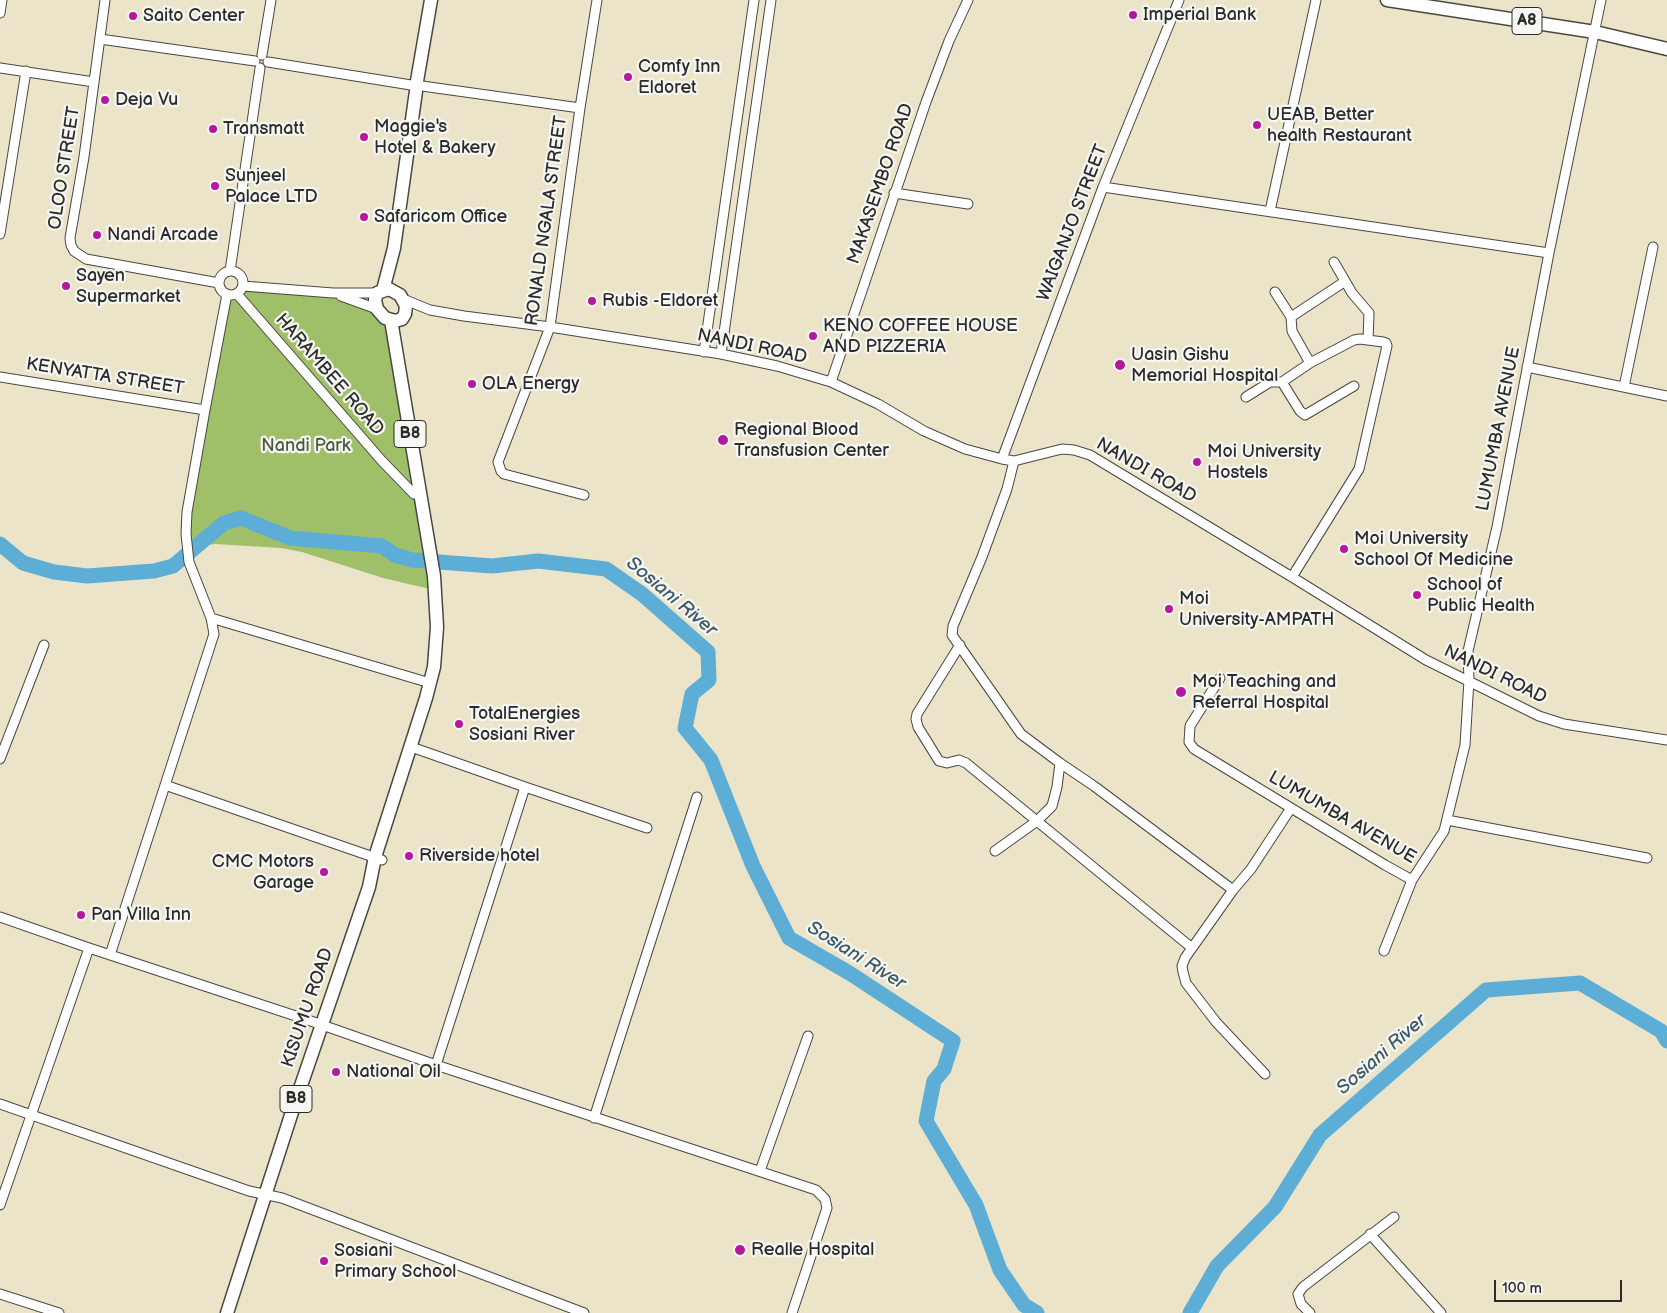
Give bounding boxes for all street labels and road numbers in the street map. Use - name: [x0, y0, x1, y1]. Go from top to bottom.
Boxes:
- road number: A8: [1512, 8, 1542, 34]
- street label: MAKASEMBO ROAD: [843, 101, 919, 267]
- street label: OLOO STREET: [45, 105, 85, 231]
- street label: RONALD NGALA STREET: [522, 114, 572, 328]
- street label: WAIGANJO STREET: [1033, 142, 1113, 304]
- street label: HARAMBEE ROAD: [270, 310, 388, 440]
- street label: NANDI ROAD: [695, 325, 809, 369]
- street label: LUMUMBA AVENUE: [1472, 345, 1526, 513]
- street label: KENYATTA STREET: [25, 354, 185, 400]
- road number: B8: [394, 420, 426, 448]
- street label: NANDI ROAD: [1092, 434, 1200, 508]
- street label: NANDI ROAD: [1440, 641, 1550, 709]
- street label: LUMUMBA AVENUE: [1264, 767, 1420, 869]
- street label: KISUMU ROAD: [277, 945, 339, 1071]
- road number: B8: [280, 1086, 312, 1112]

